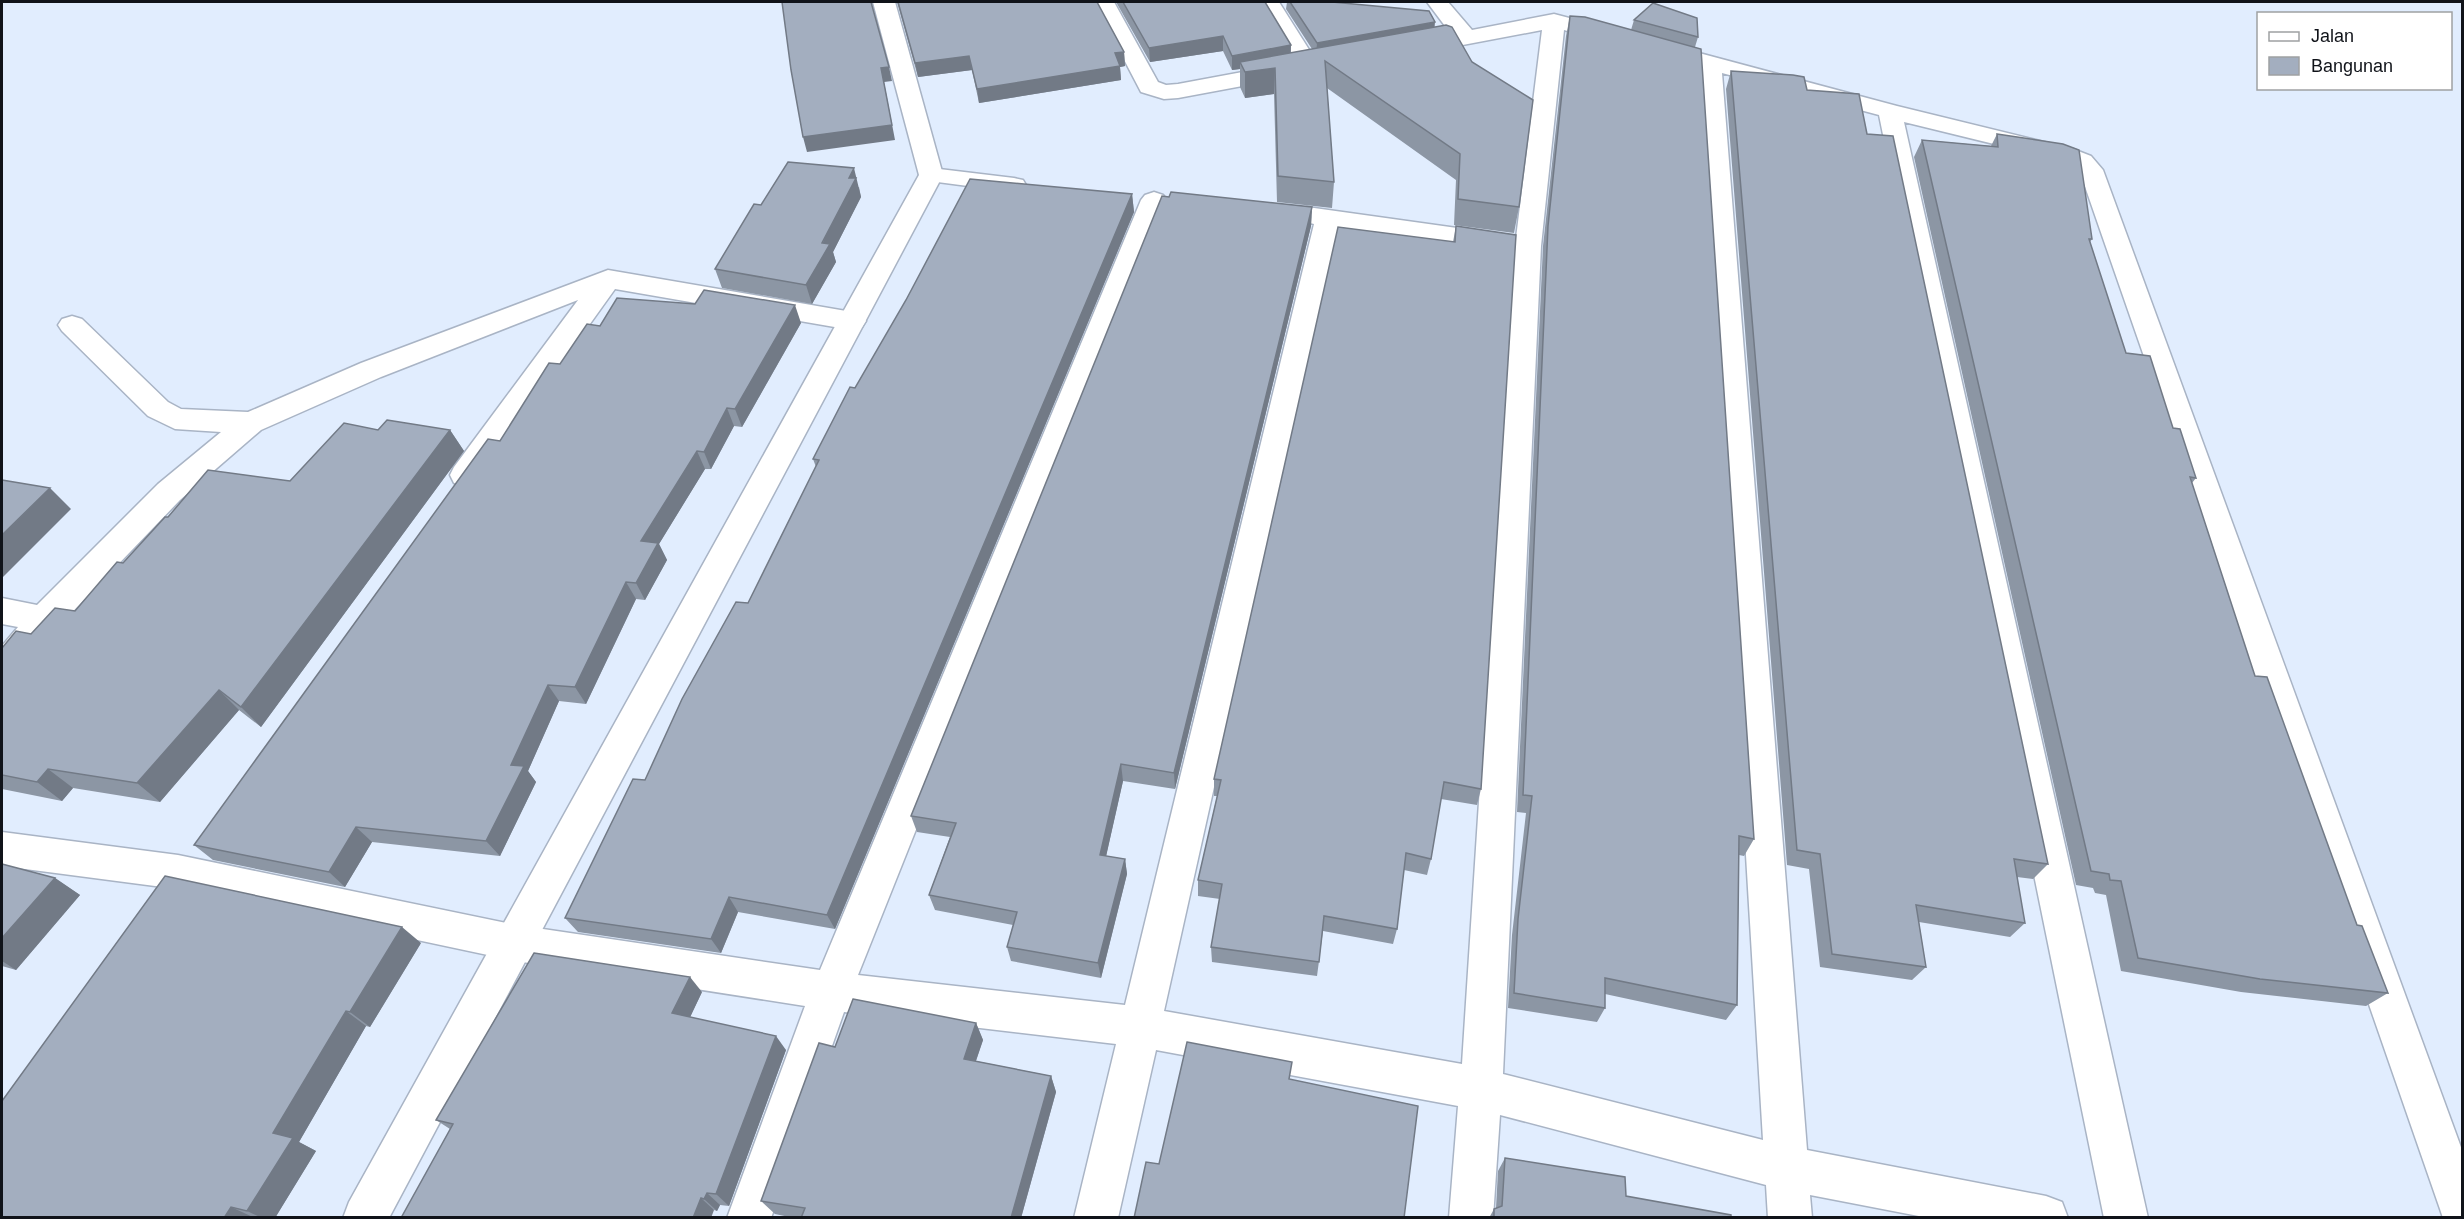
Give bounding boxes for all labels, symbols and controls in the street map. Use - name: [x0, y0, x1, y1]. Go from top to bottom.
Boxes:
- legend: [2257, 12, 2452, 90]
- text: Jalan: [2311, 26, 2354, 46]
- text: Bangunan: [2311, 56, 2393, 76]

